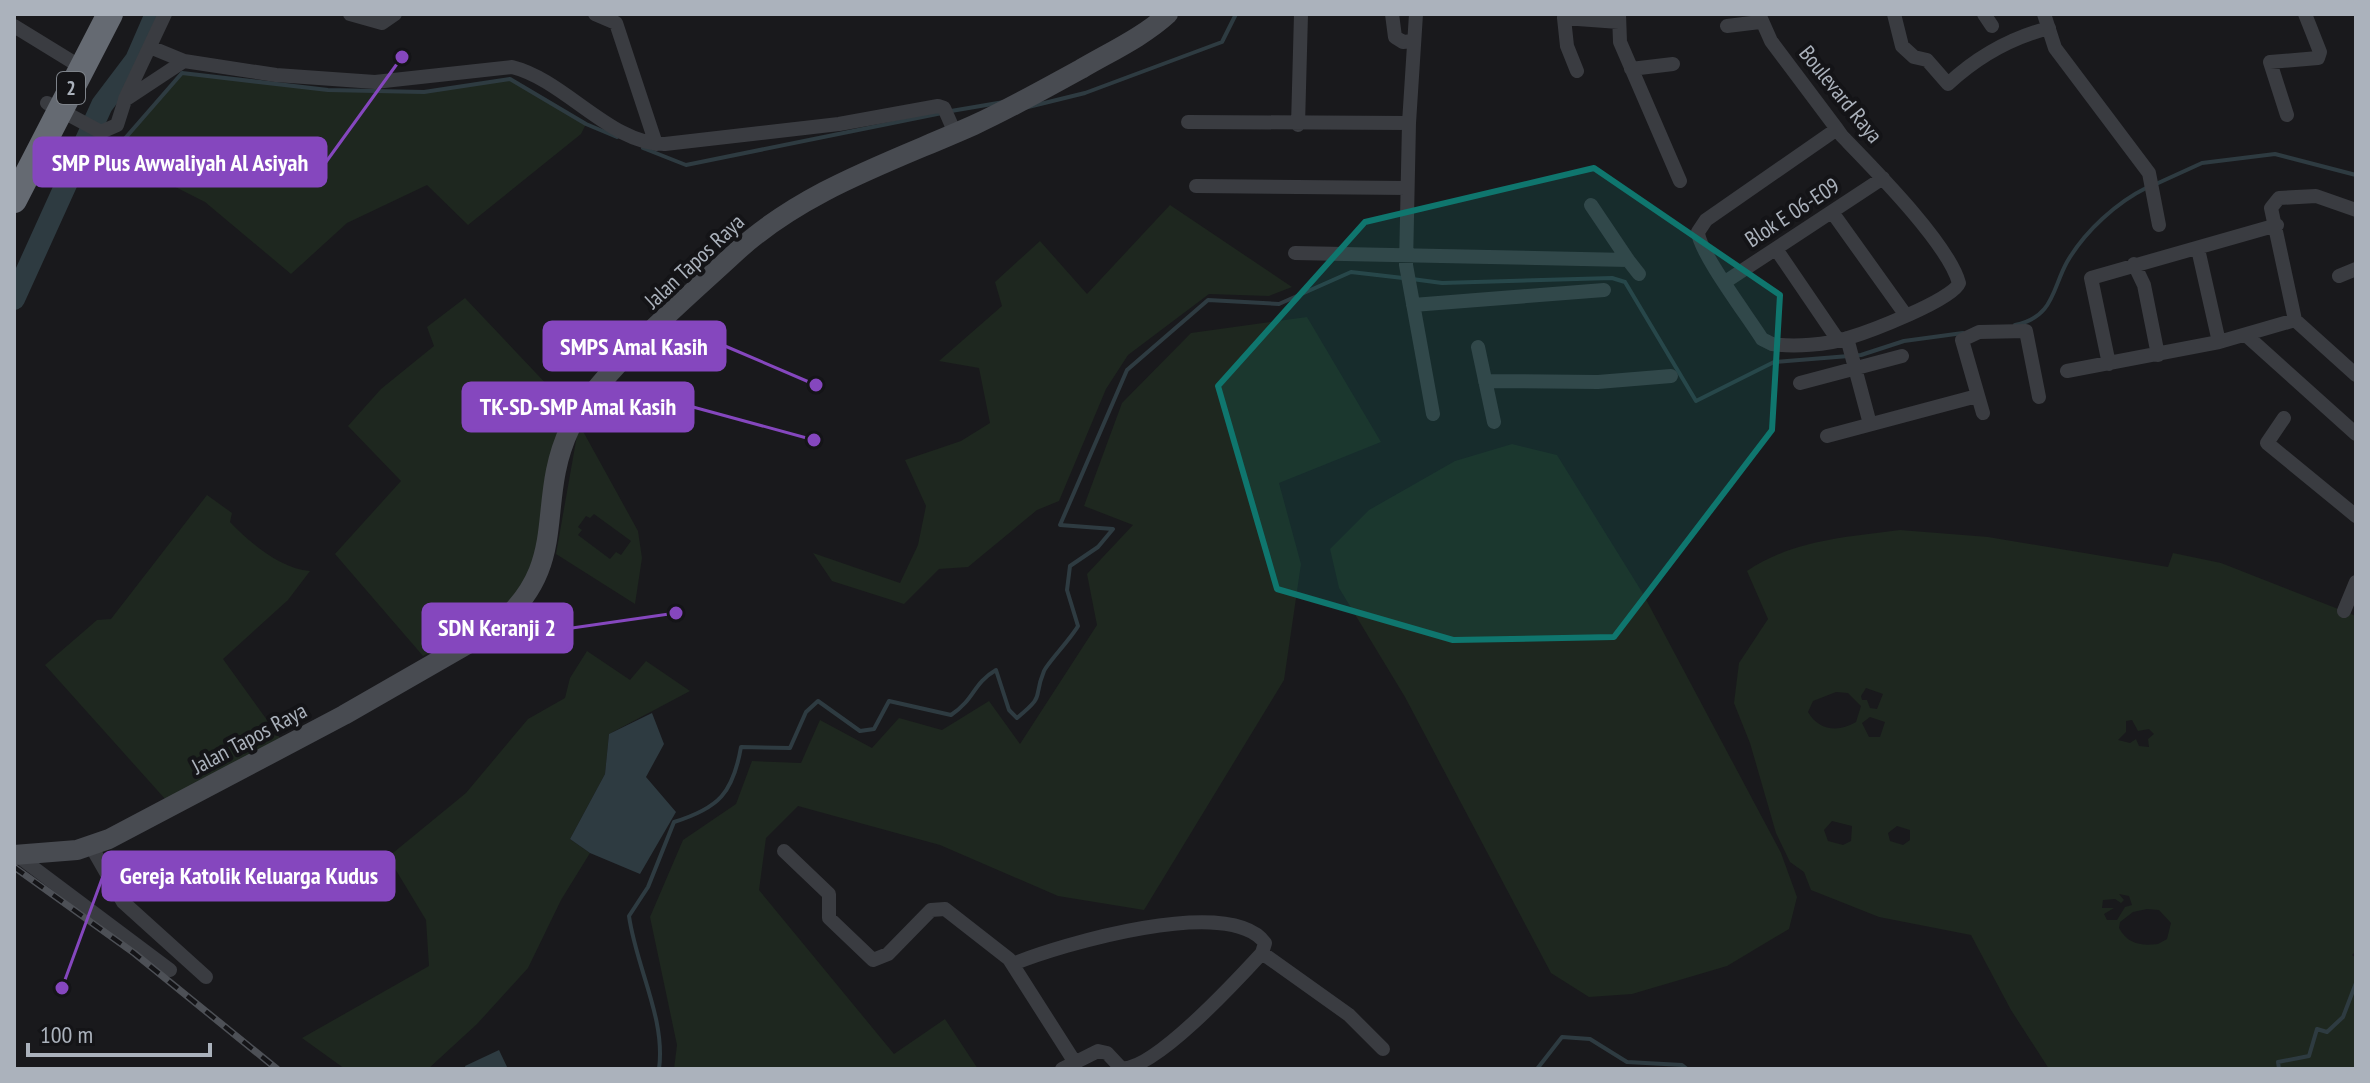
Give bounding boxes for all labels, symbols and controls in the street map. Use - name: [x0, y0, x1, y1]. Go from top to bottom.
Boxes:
- street label: Boulevard Raya: [1793, 40, 1889, 148]
- road number: 2: [57, 72, 85, 104]
- callout: SMP Plus Awwaliyah Al Asiyah: [34, 138, 326, 186]
- text: SMP Plus Awwaliyah Al Asiyah: [52, 147, 308, 178]
- street label: Blok E 06-E09: [1739, 171, 1845, 253]
- street label: Jalan Tapos Raya: [638, 208, 750, 315]
- callout: SMPS Amal Kasih: [544, 322, 725, 370]
- text: SMPS Amal Kasih: [560, 331, 708, 362]
- callout: TK-SD-SMP Amal Kasih: [463, 383, 693, 431]
- text: TK-SD-SMP Amal Kasih: [480, 391, 676, 422]
- callout: SDN Keranji 2: [423, 604, 572, 652]
- text: SDN Keranji 2: [438, 612, 556, 643]
- street label: Jalan Tapos Raya: [186, 696, 311, 780]
- callout: Gereja Katolik Keluarga Kudus: [103, 852, 394, 900]
- text: Gereja Katolik Keluarga Kudus: [120, 860, 378, 891]
- scale bar: [28, 1007, 210, 1057]
- text: 100 m: [40, 1019, 93, 1050]

